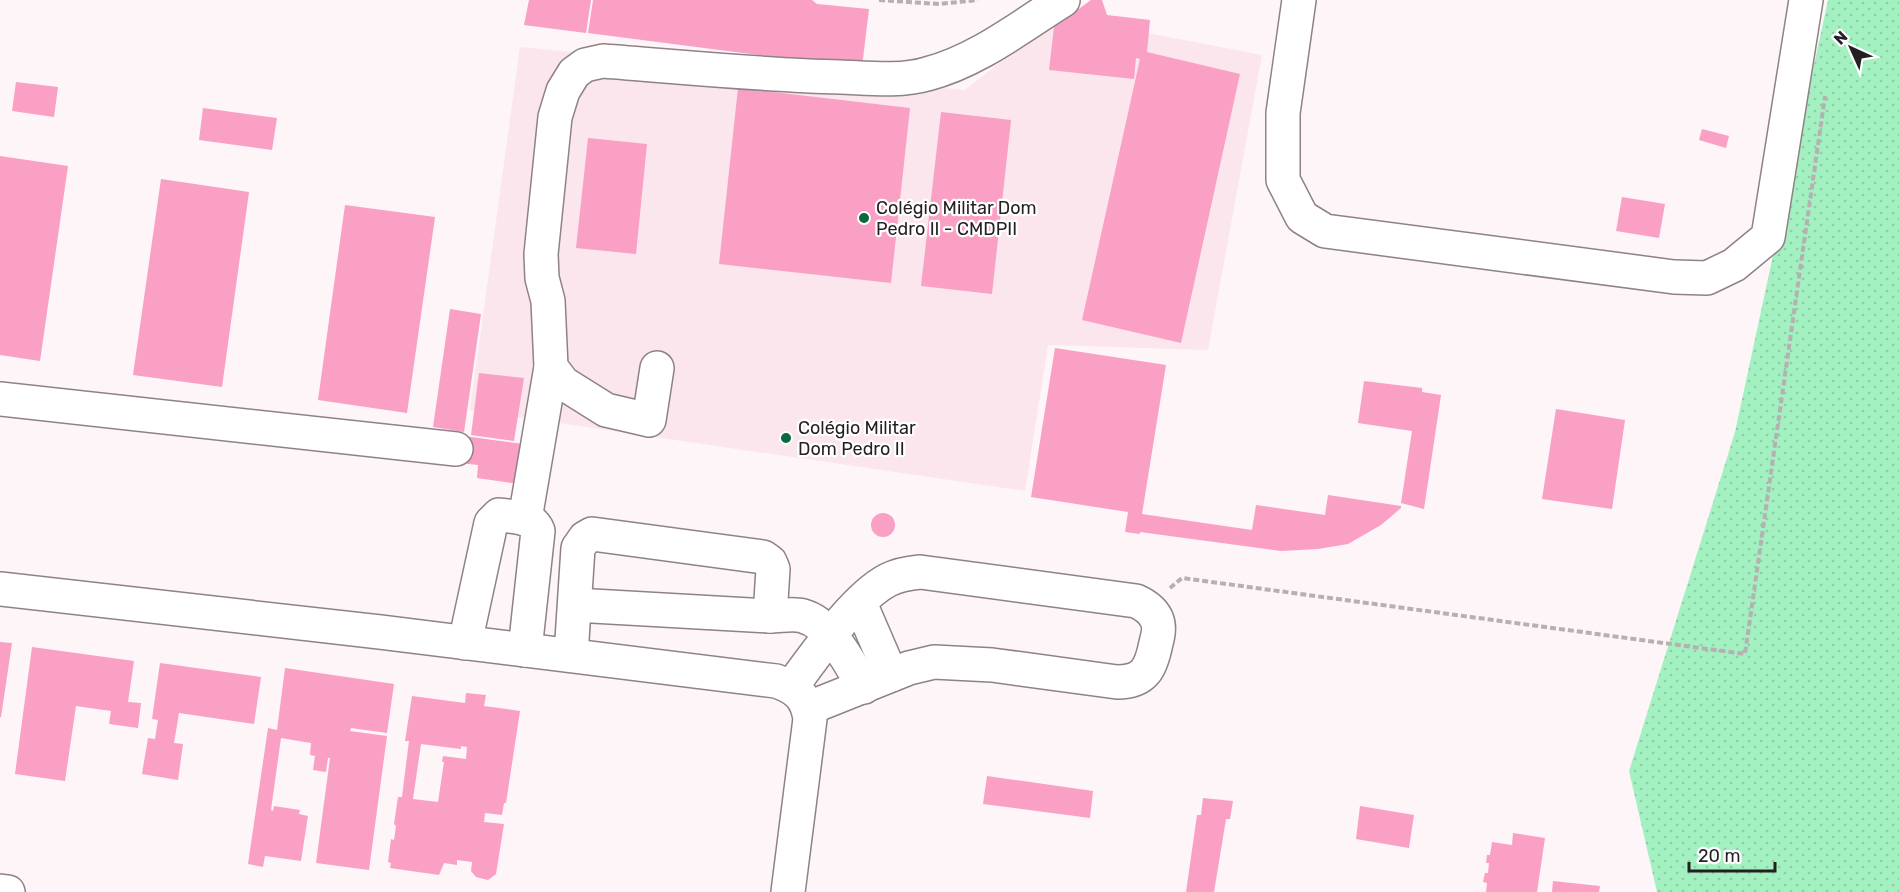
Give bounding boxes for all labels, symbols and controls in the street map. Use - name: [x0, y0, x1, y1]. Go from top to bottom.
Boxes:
- north arrow: [1821, 18, 1881, 78]
- text: N: [1830, 27, 1852, 49]
- place label: Colégio Militar Dom Pedro II - CMDPII: [876, 197, 1037, 240]
- marker: Colégio Militar Dom Pedro II - CMDPII: [857, 211, 871, 225]
- place label: Colégio Militar Dom Pedro II: [798, 417, 916, 460]
- marker: Colégio Militar Dom Pedro II: [779, 431, 793, 445]
- scale bar: [1689, 835, 1774, 873]
- text: 20 m: [1698, 845, 1740, 867]

